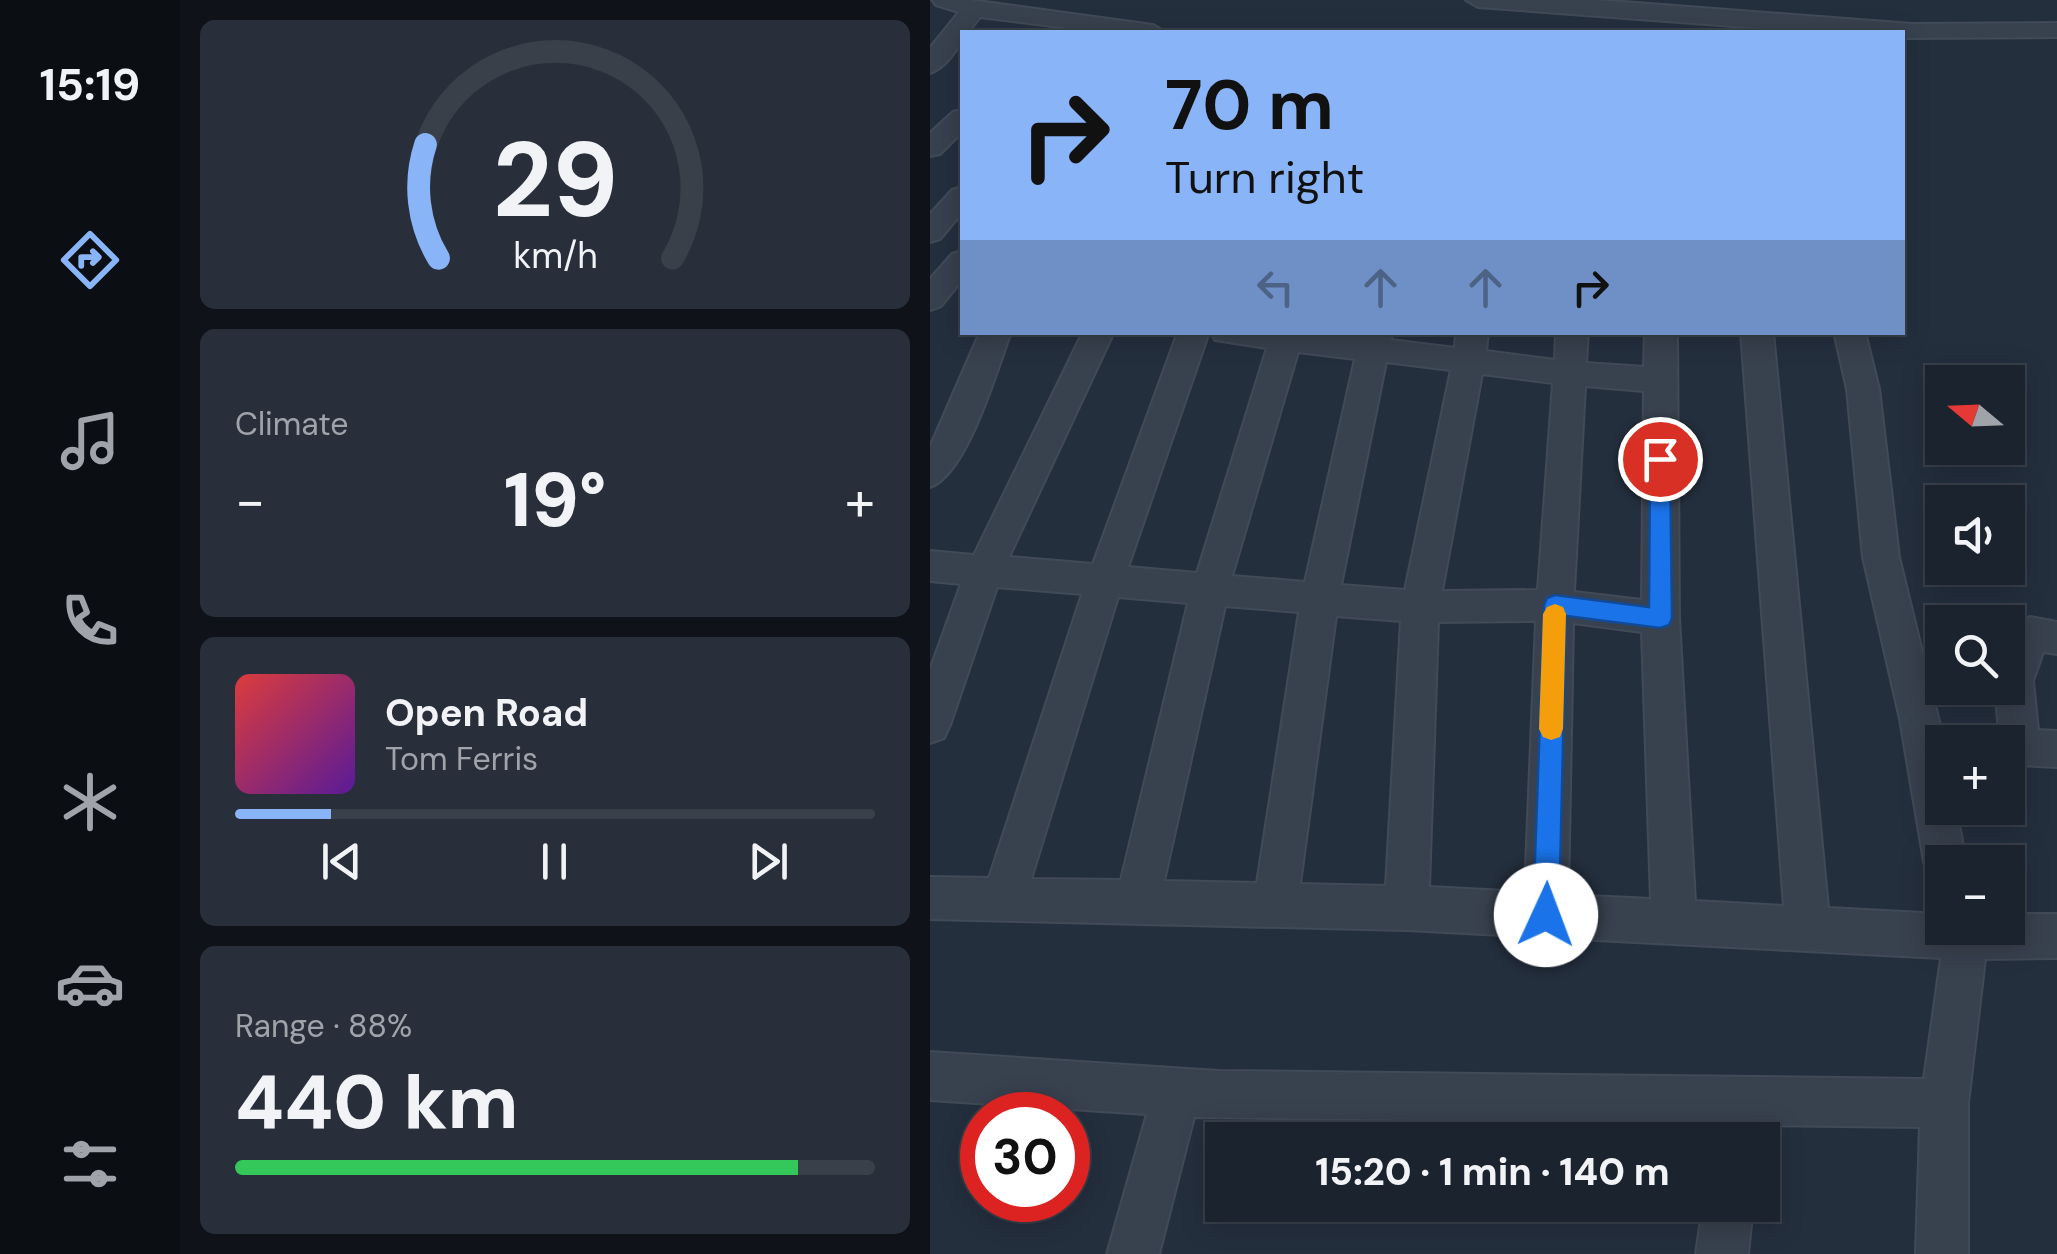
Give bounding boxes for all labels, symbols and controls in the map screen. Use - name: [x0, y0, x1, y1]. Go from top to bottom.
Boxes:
- text: 15:19: [40, 55, 140, 114]
- text: 70 m: [1165, 60, 1334, 151]
- icon: right: [1000, 70, 1130, 200]
- text: 29: [492, 113, 618, 248]
- text: Turn right: [1165, 148, 1364, 207]
- icon: directions: [55, 225, 125, 295]
- text: km/h: [513, 233, 597, 279]
- icon: left: [1248, 260, 1303, 315]
- icon: ahead: [1353, 260, 1408, 315]
- icon: ahead: [1458, 260, 1513, 315]
- icon: right: [1563, 260, 1618, 315]
- north arrow: [1925, 365, 2025, 465]
- map controls: [1925, 365, 2025, 945]
- text: Climate: [235, 403, 349, 445]
- icon: music: [55, 406, 125, 476]
- pin: [1618, 417, 1703, 502]
- icon: arrive: [1633, 432, 1688, 487]
- text: 19°: [504, 452, 606, 549]
- text: −: [235, 465, 265, 537]
- text: +: [845, 465, 875, 537]
- button: sound: [1925, 485, 2025, 585]
- icon: phone: [55, 586, 125, 656]
- button: search: [1925, 605, 2025, 705]
- text: Open Road: [385, 688, 588, 738]
- button: +: [1925, 725, 2025, 825]
- text: Tom Ferris: [385, 738, 538, 780]
- icon: climate: [55, 767, 125, 837]
- icon: previous: [314, 834, 369, 889]
- icon: pause: [527, 834, 582, 889]
- icon: next: [741, 834, 796, 889]
- button: −: [1925, 845, 2025, 945]
- position arrow: [1494, 863, 1598, 967]
- icon: car: [55, 948, 125, 1018]
- text: Range · 88%: [235, 1005, 412, 1047]
- text: 440 km: [235, 1054, 519, 1151]
- speed limit sign: 30: [960, 1092, 1090, 1222]
- icon: filters: [55, 1129, 125, 1199]
- text: 15:20 · 1 min · 140 m: [1315, 1147, 1670, 1197]

